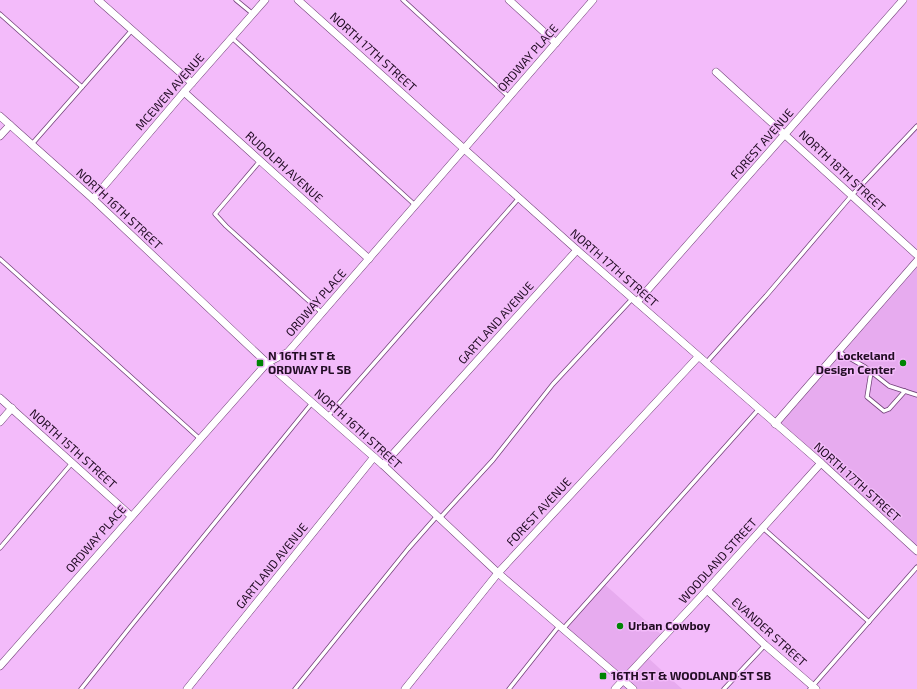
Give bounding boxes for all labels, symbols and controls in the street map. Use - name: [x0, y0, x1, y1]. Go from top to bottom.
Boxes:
- street label: NORTH 17TH STREET: [328, 9, 420, 94]
- street label: ORDWAY PLACE: [494, 21, 561, 94]
- street label: MCEWEN AVENUE: [132, 50, 207, 133]
- street label: FOREST AVENUE: [727, 105, 796, 181]
- street label: NORTH 18TH STREET: [797, 127, 889, 214]
- street label: RUDOLPH AVENUE: [243, 128, 326, 205]
- street label: NORTH 16TH STREET: [74, 165, 166, 252]
- street label: NORTH 17TH STREET: [568, 225, 661, 309]
- street label: ORDWAY PLACE: [282, 266, 349, 339]
- street label: GARTLAND AVENUE: [455, 278, 536, 366]
- place label: N 16TH ST & ORDWAY PL SB: [268, 348, 352, 376]
- place label: Lockeland Design Center: [816, 348, 895, 376]
- marker: N 16TH ST & ORDWAY PL SB: [255, 358, 265, 368]
- marker: Lockeland Design Center: [898, 358, 908, 368]
- street label: NORTH 16TH STREET: [312, 385, 405, 471]
- street label: NORTH 15TH STREET: [27, 406, 120, 491]
- street label: NORTH 17TH STREET: [812, 439, 904, 524]
- street label: FOREST AVENUE: [503, 474, 574, 548]
- street label: ORDWAY PLACE: [62, 502, 129, 575]
- street label: WOODLAND STREET: [675, 515, 759, 606]
- street label: GARTLAND AVENUE: [232, 520, 310, 611]
- street label: EVANDER STREET: [729, 594, 810, 669]
- place label: Urban Cowboy: [628, 618, 711, 633]
- marker: Urban Cowboy: [615, 621, 625, 631]
- place label: 16TH ST & WOODLAND ST SB: [611, 668, 771, 682]
- marker: 16TH ST & WOODLAND ST SB: [598, 671, 608, 681]

